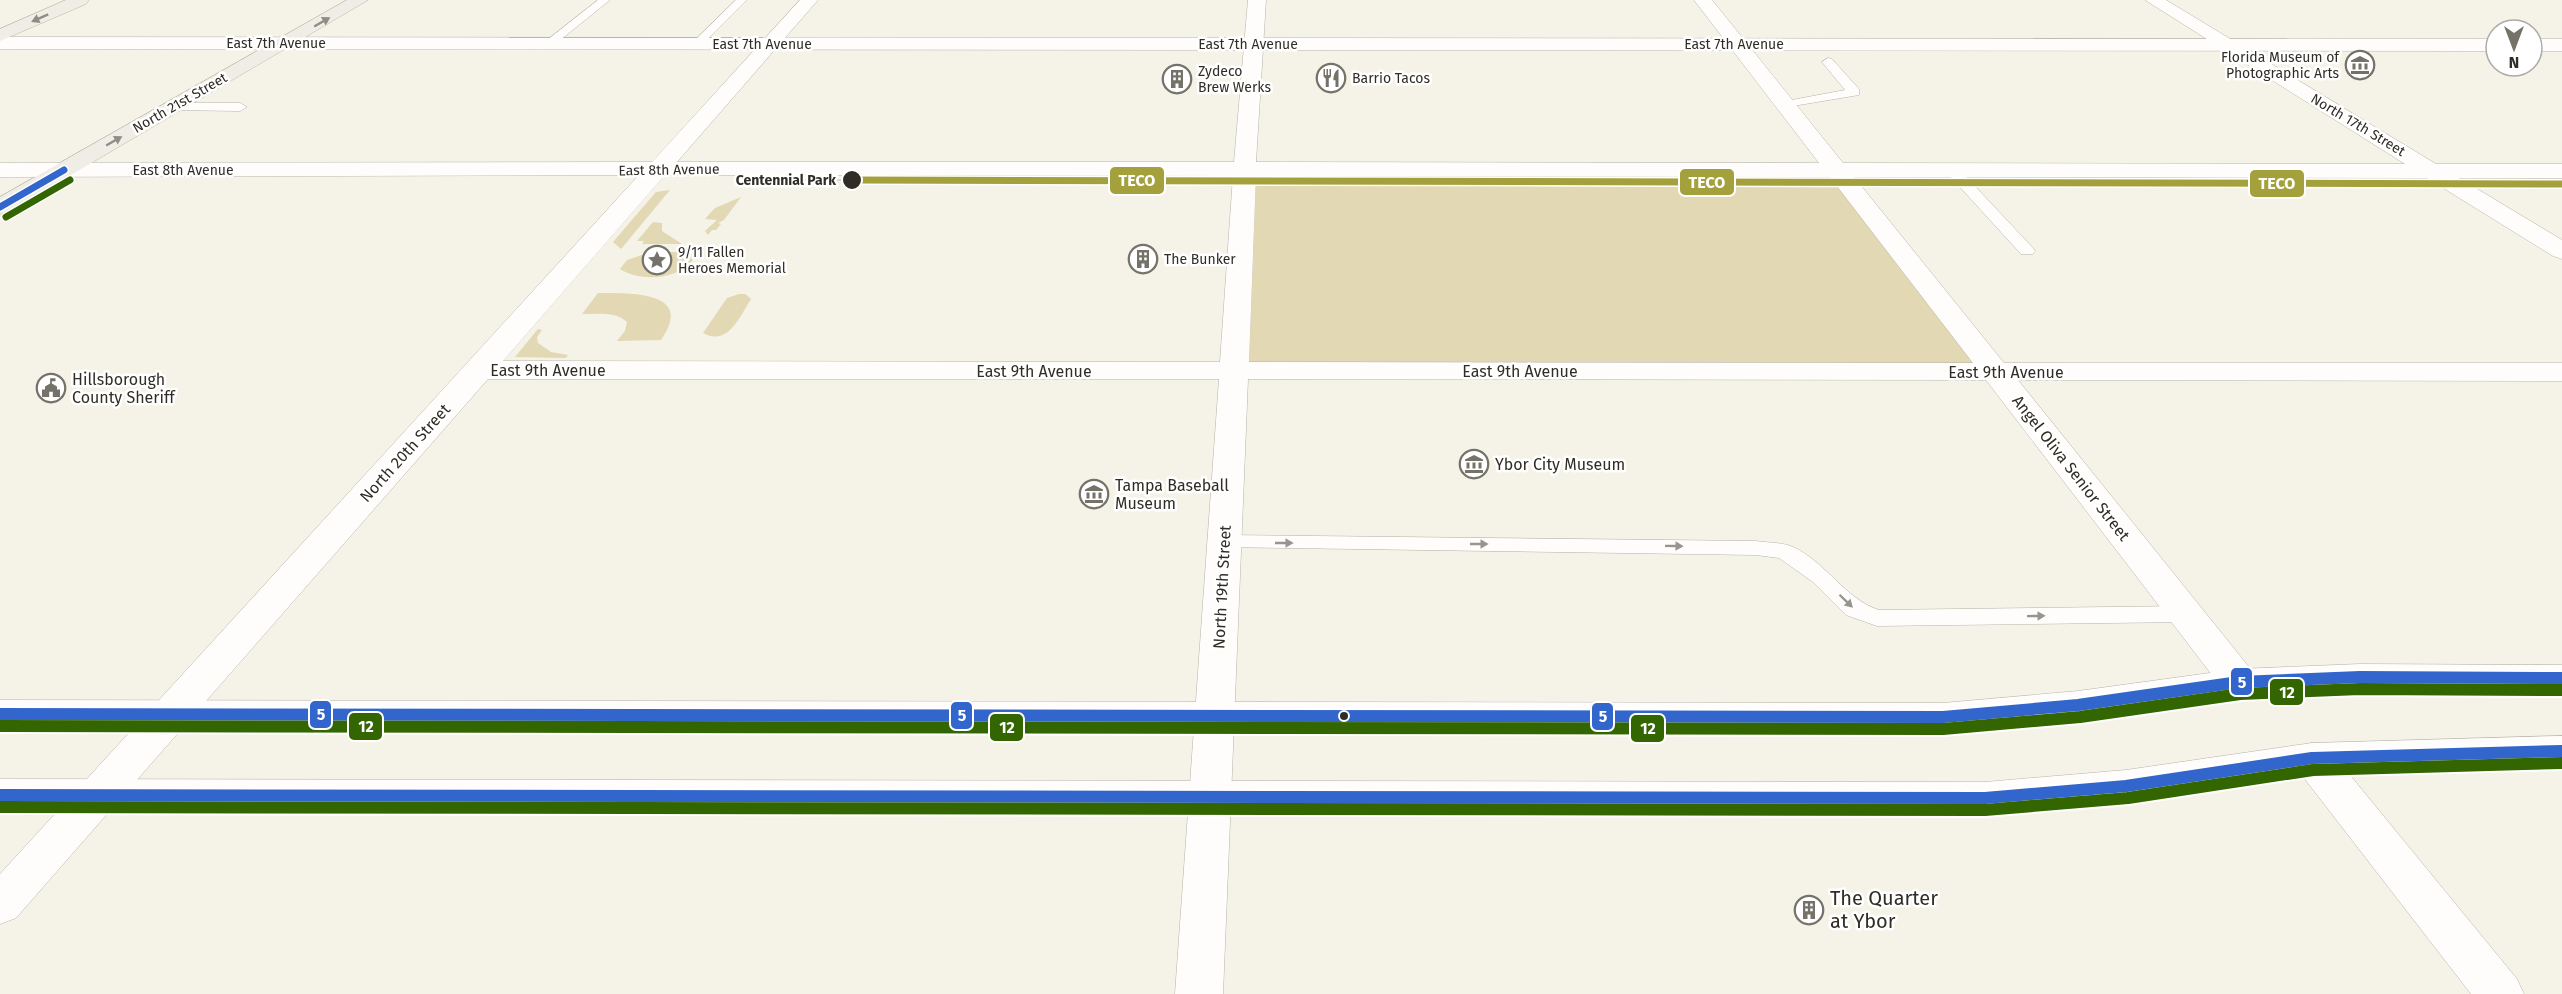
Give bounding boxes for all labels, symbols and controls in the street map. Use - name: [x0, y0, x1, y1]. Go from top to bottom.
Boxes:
- one-way arrow: [31, 13, 49, 23]
- one-way arrow: [314, 16, 330, 27]
- north arrow: [2484, 18, 2544, 78]
- street label: East 7th Avenue: [226, 35, 326, 52]
- street label: East 7th Avenue: [712, 36, 812, 53]
- street label: East 7th Avenue: [1198, 36, 1298, 53]
- street label: East 7th Avenue: [1684, 36, 1784, 53]
- place label: Florida Museum of Photographic Arts: [2221, 49, 2340, 82]
- museum icon: Florida Museum of Photographic Arts: [2344, 49, 2376, 81]
- text: N: [2509, 53, 2519, 72]
- restaurant icon: Barrio Tacos: [1315, 62, 1347, 94]
- building icon: Zydeco Brew Werks: [1161, 63, 1193, 95]
- place label: Zydeco Brew Werks: [1198, 63, 1271, 96]
- street label: North 21st Street: [130, 69, 231, 137]
- place label: Barrio Tacos: [1352, 70, 1431, 87]
- street label: North 17th Street: [2308, 90, 2409, 160]
- one-way arrow: [106, 136, 123, 146]
- street label: East 8th Avenue: [618, 161, 720, 179]
- street label: East 8th Avenue: [132, 162, 234, 179]
- line badge: TECO: [1109, 166, 1165, 195]
- line badge: TECO: [1679, 168, 1735, 196]
- marker: Centennial Park: [841, 169, 863, 191]
- line badge: TECO: [2249, 169, 2305, 198]
- text: TECO: [1119, 171, 1155, 190]
- place label: Centennial Park: [736, 172, 836, 189]
- text: TECO: [1689, 173, 1725, 192]
- text: TECO: [2259, 174, 2295, 193]
- building icon: The Bunker: [1127, 243, 1159, 275]
- place icon: 9/11 Fallen Heroes Memorial: [641, 244, 673, 276]
- place label: 9/11 Fallen Heroes Memorial: [678, 244, 786, 277]
- place label: The Bunker: [1164, 251, 1236, 268]
- street label: East 9th Avenue: [490, 361, 606, 380]
- street label: East 9th Avenue: [976, 362, 1092, 381]
- street label: East 9th Avenue: [1462, 362, 1578, 381]
- street label: East 9th Avenue: [1948, 363, 2064, 382]
- place label: Hillsborough County Sheriff: [72, 370, 176, 407]
- public building icon: Hillsborough County Sheriff: [35, 372, 67, 404]
- street label: Angel Oliva Senior Street: [2008, 391, 2134, 545]
- street label: North 20th Street: [356, 400, 454, 506]
- museum icon: Ybor City Museum: [1458, 448, 1490, 480]
- place label: Ybor City Museum: [1495, 455, 1625, 474]
- place label: Tampa Baseball Museum: [1115, 476, 1229, 513]
- museum icon: Tampa Baseball Museum: [1078, 478, 1110, 510]
- street label: North 19th Street: [1209, 524, 1235, 649]
- one-way arrow: [1274, 538, 1293, 548]
- one-way arrow: [1469, 539, 1488, 549]
- one-way arrow: [1664, 541, 1683, 551]
- one-way arrow: [1838, 594, 1853, 608]
- one-way arrow: [2026, 611, 2045, 621]
- line badge: 5: [2230, 667, 2253, 696]
- text: 5: [2238, 673, 2247, 692]
- line badge: 12: [2269, 678, 2304, 706]
- text: 12: [2279, 683, 2295, 702]
- line badge: 5: [309, 700, 332, 729]
- line badge: 5: [950, 701, 973, 730]
- line badge: 5: [1591, 702, 1614, 731]
- text: 5: [317, 705, 326, 724]
- text: 5: [958, 706, 967, 725]
- text: 5: [1599, 707, 1608, 726]
- unlabelled marker: [1338, 710, 1350, 722]
- line badge: 12: [348, 712, 383, 741]
- line badge: 12: [989, 713, 1024, 742]
- line badge: 12: [1630, 714, 1665, 743]
- text: 12: [358, 717, 374, 736]
- text: 12: [999, 718, 1015, 737]
- text: 12: [1640, 719, 1656, 738]
- place label: The Quarter at Ybor: [1830, 886, 1938, 933]
- building icon: The Quarter at Ybor: [1793, 894, 1825, 926]

